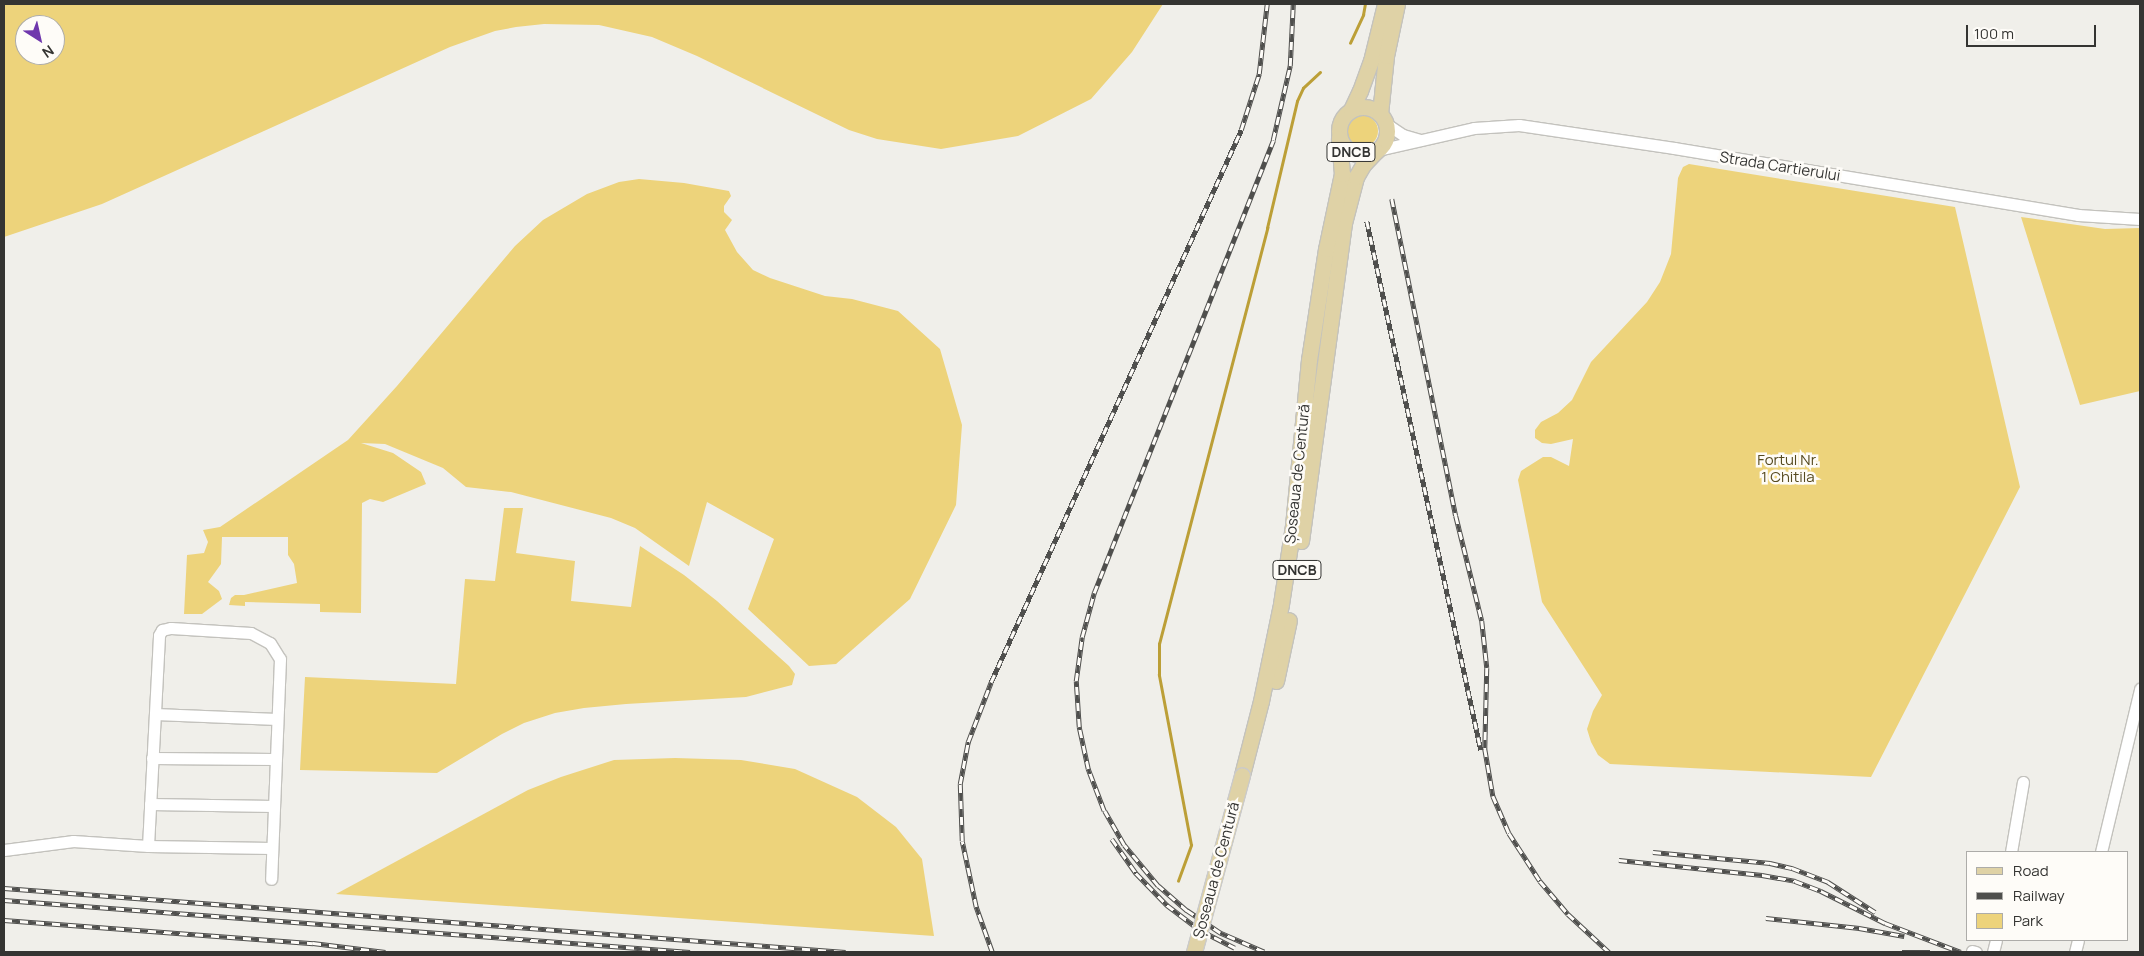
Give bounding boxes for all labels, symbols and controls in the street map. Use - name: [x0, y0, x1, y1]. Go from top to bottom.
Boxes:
- north arrow: [15, 15, 65, 65]
- scale bar: [1969, 15, 2099, 47]
- text: 100 m: [1974, 23, 2014, 44]
- text: N: [39, 41, 58, 63]
- road number: DNCB: [1326, 140, 1376, 163]
- street label: Strada Cartierului: [1718, 148, 1842, 184]
- street label: Șoseaua de Centură: [1281, 403, 1313, 545]
- park label: Fortul Nr. 1 Chitila: [1757, 450, 1819, 485]
- road number: DNCB: [1272, 558, 1322, 582]
- street label: Șoseaua de Centură: [1189, 800, 1243, 940]
- legend: [1966, 851, 2129, 941]
- text: Road: [2013, 860, 2049, 881]
- text: Railway: [2013, 885, 2065, 906]
- text: Park: [2013, 910, 2043, 931]

